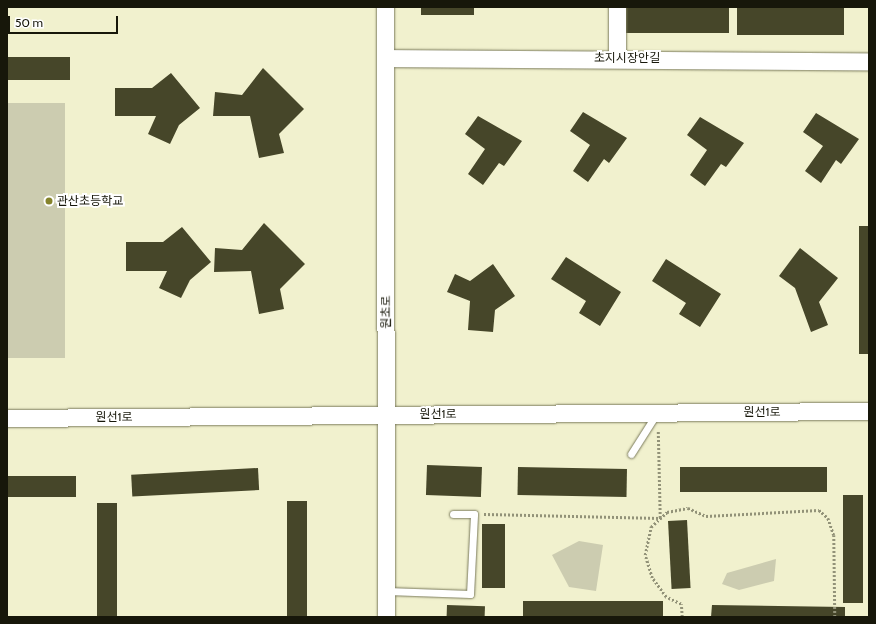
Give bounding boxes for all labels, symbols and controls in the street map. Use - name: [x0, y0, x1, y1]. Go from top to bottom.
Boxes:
- scale bar: [10, 8, 120, 34]
- text: 50 m: [15, 15, 43, 30]
- street label: 초지시장안길: [594, 51, 660, 65]
- place label: 관산초등학교: [57, 194, 123, 208]
- marker: 관산초등학교: [44, 196, 54, 206]
- street label: 원초로: [379, 295, 393, 329]
- street label: 원선1로: [743, 405, 781, 419]
- street label: 원선1로: [419, 407, 457, 421]
- street label: 원선1로: [95, 410, 133, 424]

